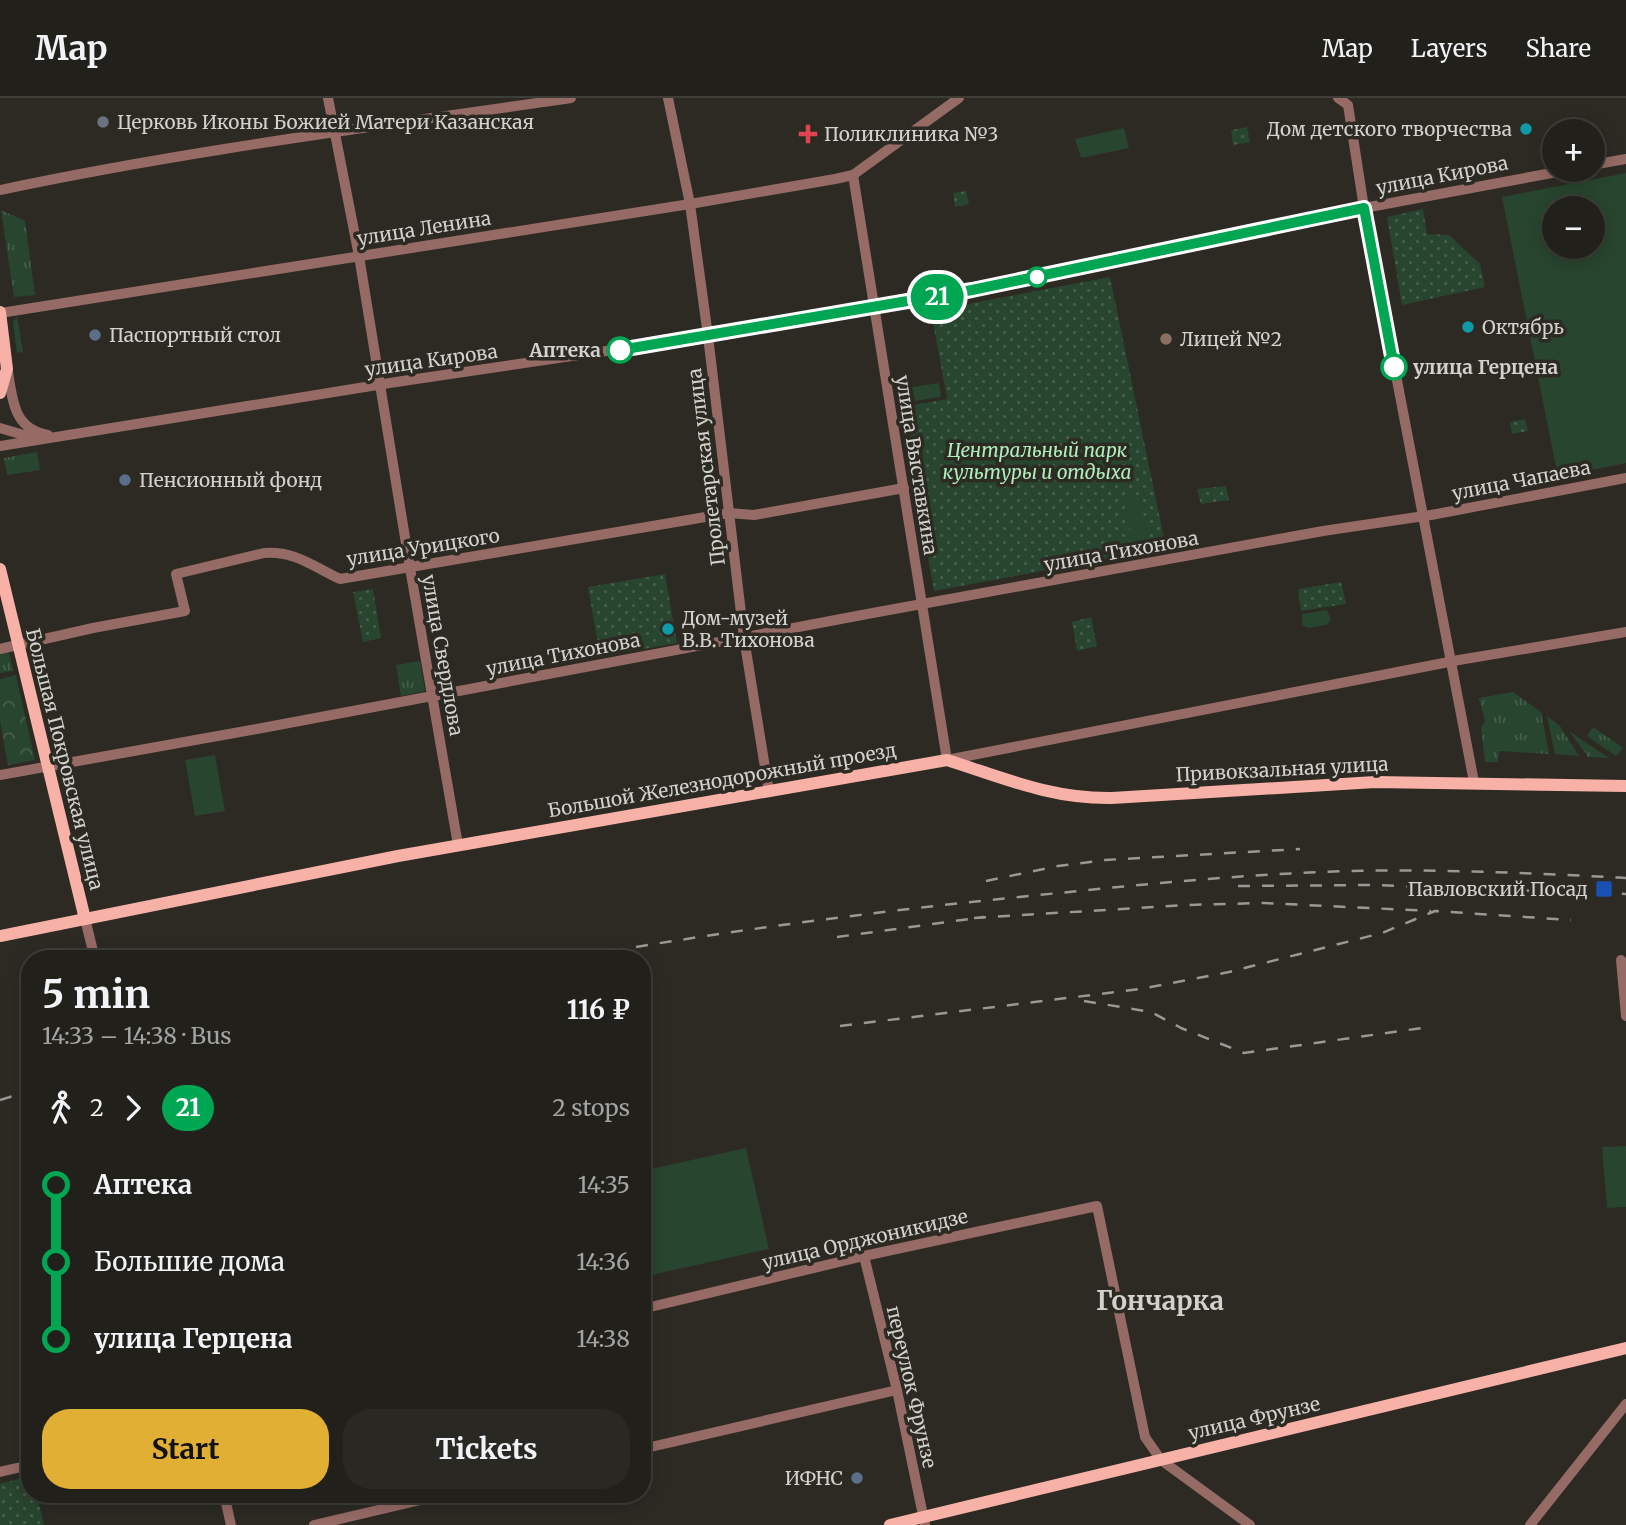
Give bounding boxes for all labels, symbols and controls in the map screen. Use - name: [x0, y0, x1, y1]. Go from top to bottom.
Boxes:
- text: Map: [35, 28, 108, 69]
- text: Map: [1322, 33, 1373, 64]
- text: Layers: [1411, 33, 1487, 64]
- text: Share: [1525, 33, 1591, 64]
- place label: Церковь Иконы Божией Матери Казанская: [117, 110, 534, 134]
- marker: Церковь Иконы Божией Матери Казанская: [95, 114, 111, 130]
- place label: Дом детского творчества: [1267, 117, 1512, 141]
- map controls: [1542, 119, 1605, 259]
- button: +: [1542, 119, 1605, 182]
- marker: Дом детского творчества: [1518, 121, 1534, 137]
- place label: Поликлиника №3: [824, 122, 998, 146]
- marker: Поликлиника №3: [798, 124, 818, 144]
- street label: улица Кирова: [1374, 150, 1510, 200]
- button: −: [1542, 196, 1605, 259]
- street label: улица Ленина: [355, 206, 493, 250]
- unlabelled marker: [1027, 267, 1047, 287]
- line badge: 21: [906, 274, 968, 320]
- text: 21: [925, 281, 949, 312]
- place label: Октябрь: [1482, 315, 1564, 339]
- marker: Октябрь: [1460, 319, 1476, 335]
- place label: Паспортный стол: [109, 323, 281, 347]
- marker: Паспортный стол: [87, 327, 103, 343]
- place label: Лицей №2: [1180, 327, 1282, 351]
- marker: Лицей №2: [1158, 331, 1174, 347]
- marker: Аптека: [607, 337, 633, 363]
- place label: Аптека: [528, 338, 601, 362]
- street label: улица Кирова: [363, 339, 499, 381]
- marker: улица Герцена: [1381, 354, 1407, 380]
- place label: улица Герцена: [1413, 355, 1559, 379]
- street label: Пролетарская улица: [682, 367, 730, 567]
- street label: улица Выставкина: [891, 373, 943, 557]
- park label: Центральный парк культуры и отдыха: [943, 438, 1132, 484]
- street label: улица Чапаева: [1450, 455, 1592, 505]
- place label: Пенсионный фонд: [139, 468, 322, 492]
- marker: Пенсионный фонд: [117, 472, 133, 488]
- street label: улица Урицкого: [345, 523, 501, 571]
- street label: улица Тихонова: [1042, 526, 1200, 576]
- street label: улица Свердлова: [417, 572, 469, 738]
- place label: Дом-музей В.В. Тихонова: [682, 606, 815, 652]
- marker: Дом-музей В.В. Тихонова: [660, 621, 676, 637]
- street label: Большая Покровская улица: [21, 626, 109, 892]
- street label: улица Тихонова: [484, 627, 642, 681]
- street label: Большой Железнодорожный проезд: [546, 737, 898, 823]
- street label: Привокзальная улица: [1175, 751, 1389, 787]
- place label: Павловский Посад: [1408, 877, 1588, 901]
- marker: Павловский Посад: [1594, 879, 1614, 899]
- text: 5 min: [42, 971, 150, 1018]
- text: 116 ₽: [567, 993, 630, 1026]
- text: 14:33 – 14:38 · Bus: [42, 1021, 232, 1050]
- icon: walk: [42, 1089, 80, 1127]
- icon: forward: [114, 1089, 152, 1127]
- text: 21: [176, 1092, 200, 1123]
- text: 2: [90, 1093, 104, 1122]
- text: 2 stops: [552, 1093, 630, 1122]
- text: Аптека: [94, 1168, 192, 1201]
- text: 14:35: [578, 1170, 630, 1199]
- street label: улица Орджоникидзе: [760, 1204, 970, 1274]
- text: Большие дома: [94, 1245, 285, 1278]
- text: 14:36: [576, 1247, 630, 1276]
- district label: Гончарка: [1096, 1284, 1224, 1317]
- street label: переулок Фрунзе: [882, 1303, 942, 1471]
- text: улица Герцена: [94, 1322, 293, 1355]
- text: 14:38: [576, 1324, 630, 1353]
- street label: улица Фрунзе: [1186, 1391, 1322, 1445]
- button: Start: [42, 1409, 329, 1489]
- button: Tickets: [343, 1409, 630, 1489]
- place label: ИФНС: [785, 1466, 843, 1490]
- marker: ИФНС: [849, 1470, 865, 1486]

